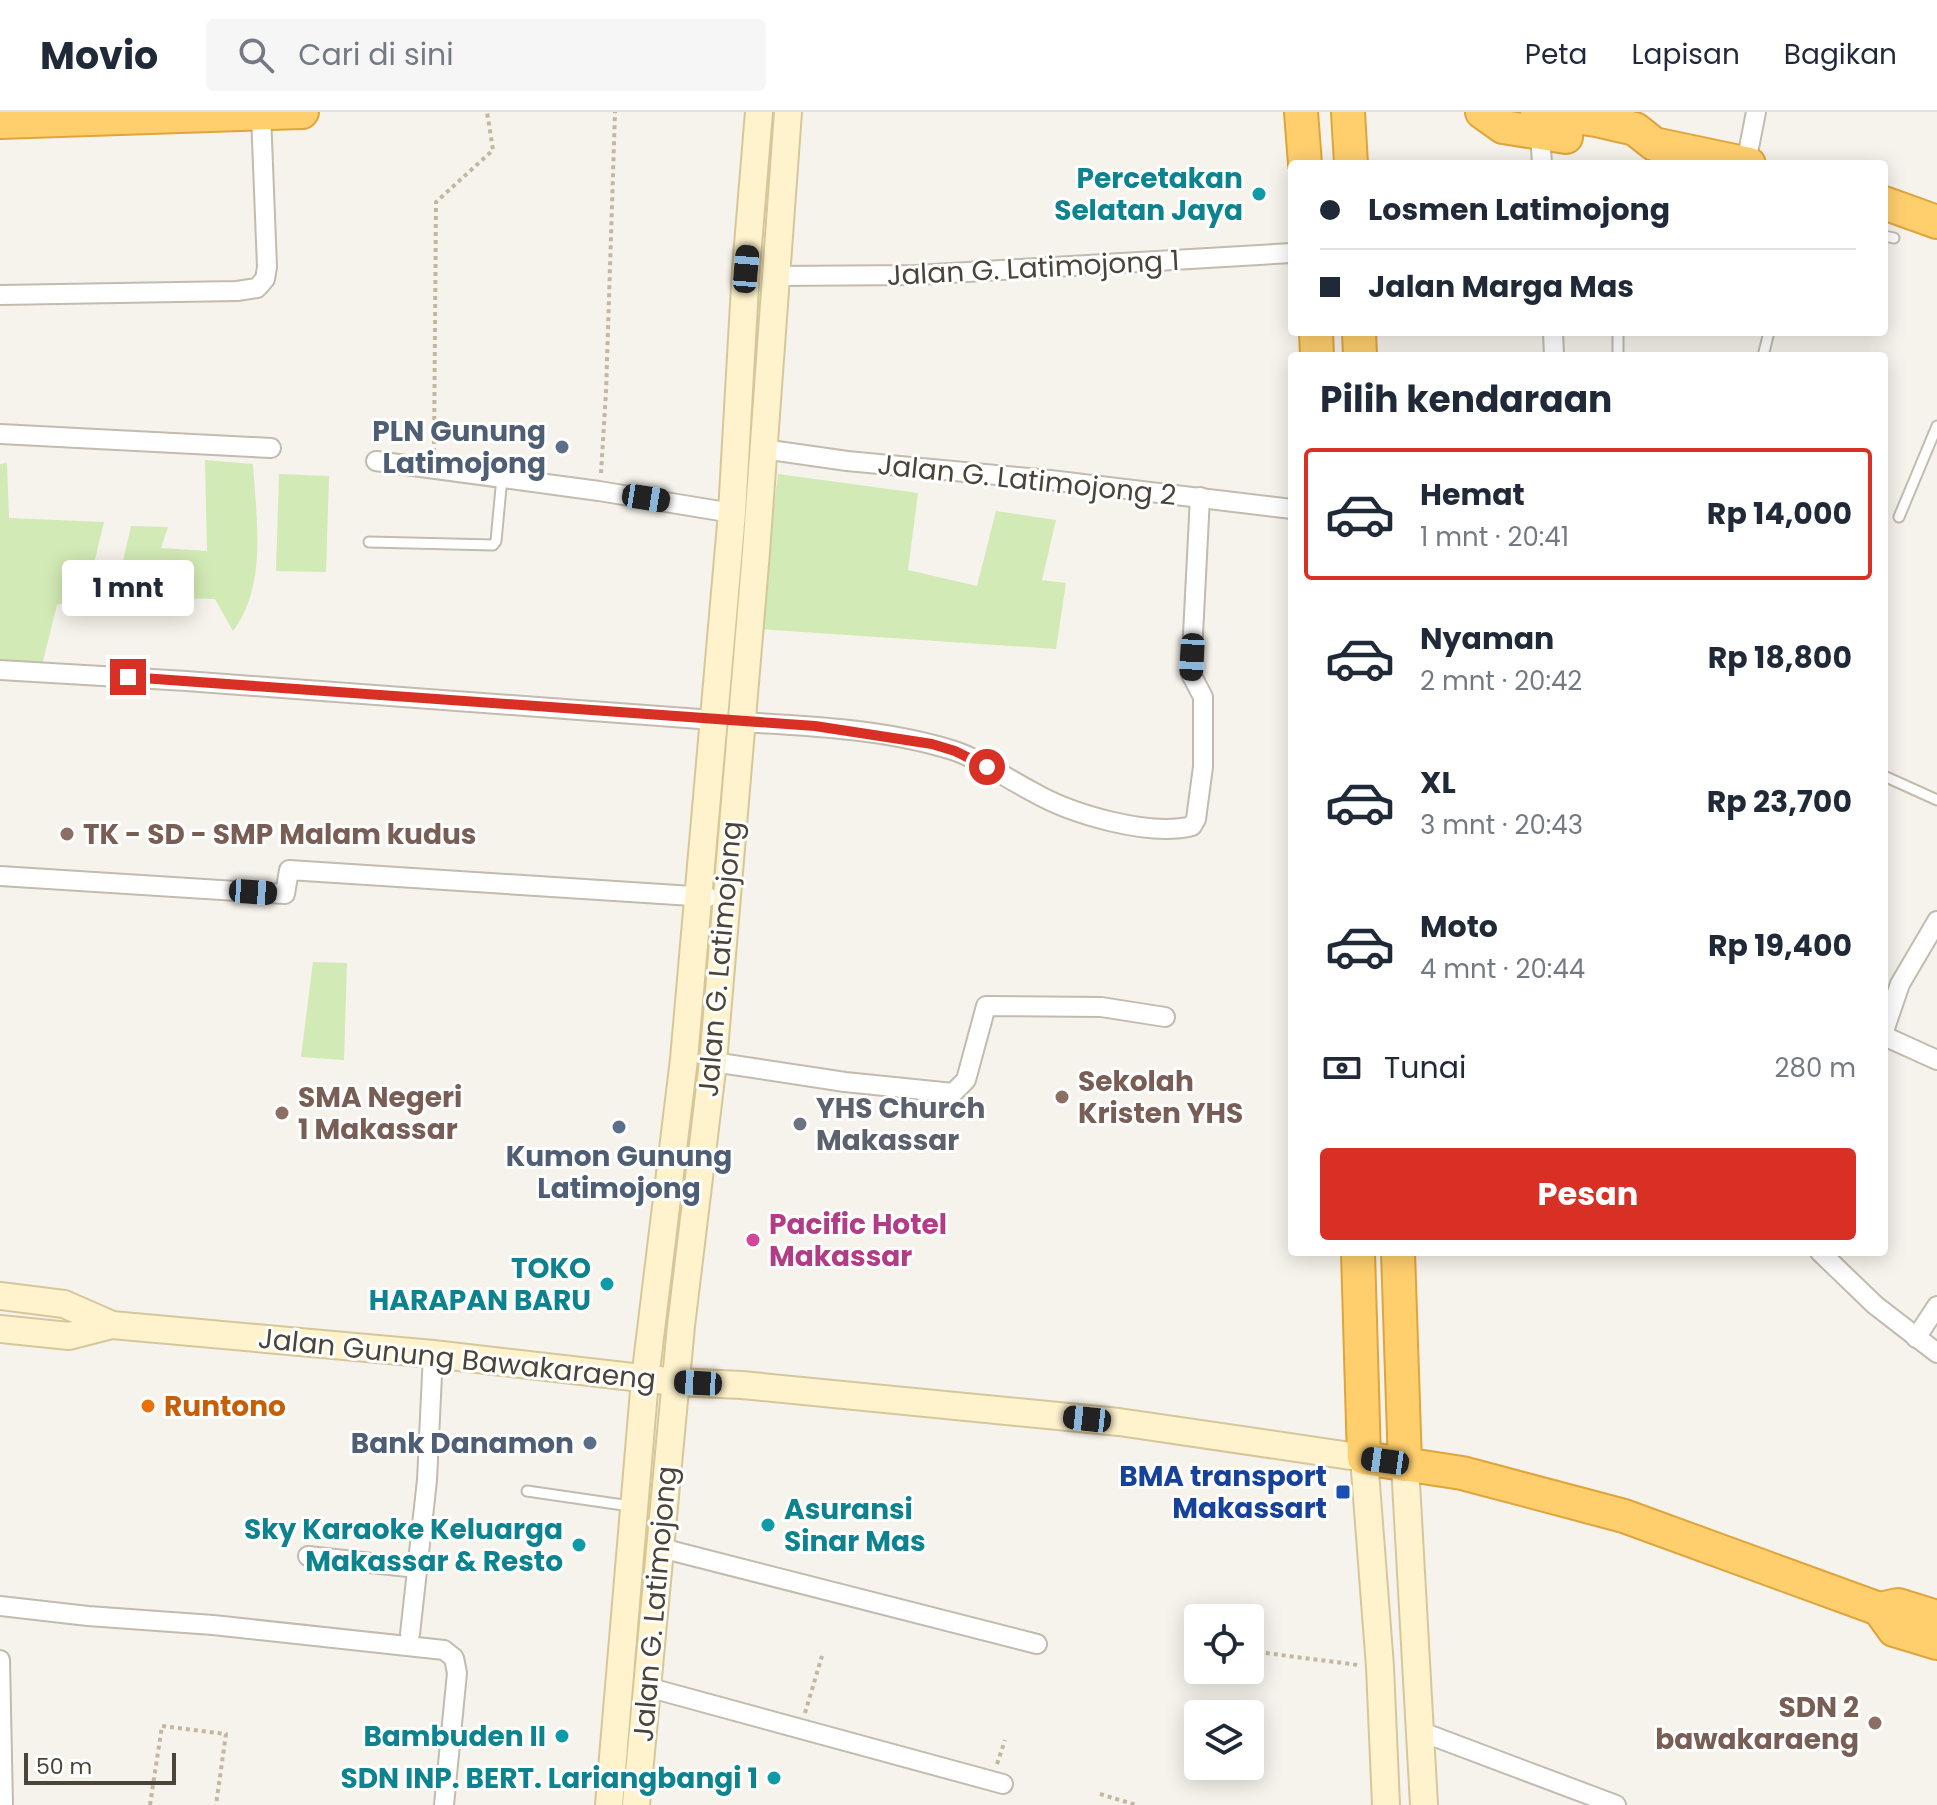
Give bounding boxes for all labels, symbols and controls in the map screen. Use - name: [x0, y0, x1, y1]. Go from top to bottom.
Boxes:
- search box: [206, 19, 766, 91]
- text: Movio: [40, 29, 158, 82]
- icon: search: [234, 33, 278, 77]
- text: Cari di sini: [298, 33, 454, 76]
- text: Peta: [1525, 35, 1588, 74]
- text: Lapisan: [1632, 35, 1740, 74]
- text: Bagikan: [1784, 35, 1897, 74]
- place label: Percetakan Selatan Jaya: [1054, 159, 1243, 230]
- marker: Percetakan Selatan Jaya: [1250, 185, 1268, 203]
- text: Losmen Latimojong: [1368, 188, 1670, 231]
- street label: Jalan G. Latimojong 1: [886, 241, 1180, 295]
- car: [732, 244, 760, 294]
- text: Jalan Marga Mas: [1368, 265, 1634, 308]
- text: Pilih kendaraan: [1320, 374, 1612, 425]
- place label: PLN Gunung Latimojong: [372, 412, 546, 483]
- marker: PLN Gunung Latimojong: [553, 438, 571, 456]
- street label: Jalan G. Latimojong 2: [876, 445, 1178, 515]
- text: Hemat: [1420, 473, 1525, 516]
- icon: car: [1324, 478, 1396, 550]
- car: [620, 482, 672, 514]
- text: Rp 14,000: [1707, 492, 1852, 535]
- text: 1 mnt · 20:41: [1420, 519, 1569, 555]
- callout: 1 mnt: [62, 561, 194, 617]
- text: 1 mnt: [93, 570, 163, 606]
- text: Nyaman: [1420, 617, 1554, 660]
- icon: car: [1324, 622, 1396, 694]
- car: [1179, 632, 1205, 682]
- text: Rp 18,800: [1708, 636, 1852, 679]
- route end: [110, 659, 146, 695]
- text: 2 mnt · 20:42: [1420, 663, 1582, 699]
- route start: [969, 749, 1005, 785]
- text: XL: [1420, 761, 1456, 804]
- icon: car: [1324, 766, 1396, 838]
- text: Rp 23,700: [1707, 780, 1852, 823]
- text: 3 mnt · 20:43: [1420, 807, 1583, 843]
- place label: TK - SD - SMP Malam kudus: [83, 815, 476, 854]
- street label: Jalan G. Latimojong: [689, 819, 751, 1099]
- marker: TK - SD - SMP Malam kudus: [58, 825, 76, 843]
- car: [228, 878, 278, 906]
- text: Moto: [1420, 905, 1498, 948]
- icon: car: [1324, 910, 1396, 982]
- text: Rp 19,400: [1708, 924, 1852, 967]
- text: 4 mnt · 20:44: [1420, 951, 1585, 987]
- icon: cash: [1320, 1046, 1364, 1090]
- text: Tunai: [1384, 1046, 1466, 1089]
- text: 280 m: [1775, 1050, 1856, 1086]
- place label: Sekolah Kristen YHS: [1078, 1062, 1243, 1133]
- place label: SMA Negeri 1 Makassar: [298, 1078, 462, 1149]
- marker: Sekolah Kristen YHS: [1053, 1088, 1071, 1106]
- place label: YHS Church Makassar: [816, 1089, 985, 1160]
- marker: SMA Negeri 1 Makassar: [273, 1104, 291, 1122]
- marker: YHS Church Makassar: [791, 1115, 809, 1133]
- marker: Kumon Gunung Latimojong: [610, 1118, 628, 1136]
- place label: Kumon Gunung Latimojong: [506, 1137, 732, 1208]
- button: Pesan: [1320, 1148, 1856, 1240]
- place label: Pacific Hotel Makassar: [769, 1205, 947, 1276]
- marker: Pacific Hotel Makassar: [744, 1231, 762, 1249]
- place label: TOKO HARAPAN BARU: [369, 1249, 591, 1320]
- marker: TOKO HARAPAN BARU: [598, 1275, 616, 1293]
- street label: Jalan Gunung Bawakaraeng: [256, 1319, 658, 1399]
- car: [673, 1370, 723, 1396]
- place label: Runtono: [164, 1387, 286, 1426]
- marker: Runtono: [139, 1397, 157, 1415]
- car: [1062, 1405, 1112, 1433]
- place label: Bank Danamon: [351, 1424, 574, 1463]
- marker: Bank Danamon: [581, 1434, 599, 1452]
- car: [1360, 1446, 1410, 1476]
- place label: BMA transport Makassart: [1119, 1457, 1327, 1528]
- street label: Jalan G. Latimojong: [624, 1464, 686, 1744]
- marker: BMA transport Makassart: [1334, 1483, 1352, 1501]
- place label: Asuransi Sinar Mas: [784, 1490, 926, 1561]
- place label: Sky Karaoke Keluarga Makassar & Resto: [244, 1510, 563, 1581]
- marker: Asuransi Sinar Mas: [759, 1516, 777, 1534]
- marker: Sky Karaoke Keluarga Makassar & Resto: [570, 1536, 588, 1554]
- map controls: [1184, 1604, 1264, 1780]
- button: locate: [1184, 1604, 1264, 1684]
- place label: SDN 2 bawakaraeng: [1655, 1688, 1859, 1759]
- button: layers: [1184, 1700, 1264, 1780]
- marker: SDN 2 bawakaraeng: [1866, 1714, 1884, 1732]
- place label: Bambuden II: [363, 1717, 546, 1756]
- marker: Bambuden II: [553, 1727, 571, 1745]
- scale bar: [24, 1749, 176, 1785]
- text: 50 m: [36, 1751, 92, 1782]
- place label: SDN INP. BERT. Lariangbangi 1: [340, 1759, 758, 1798]
- marker: SDN INP. BERT. Lariangbangi 1: [765, 1769, 783, 1787]

